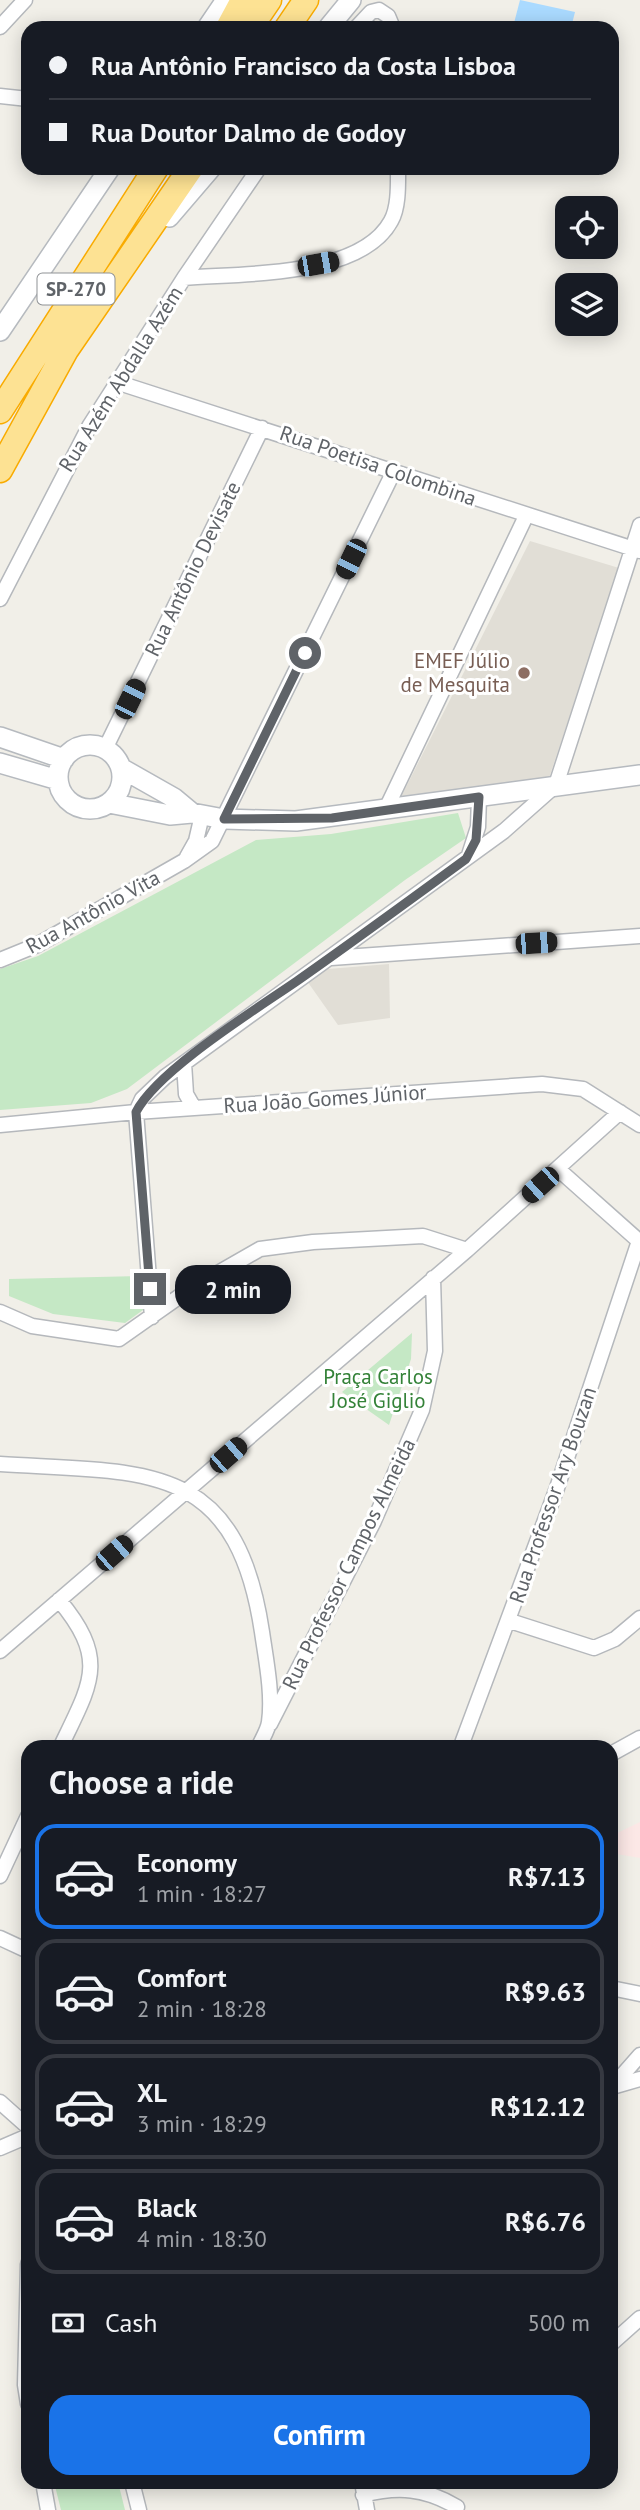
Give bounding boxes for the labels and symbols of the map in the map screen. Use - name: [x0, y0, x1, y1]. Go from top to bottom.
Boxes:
- car: [296, 250, 341, 278]
- road number: SP-270: [38, 274, 114, 304]
- street label: Rua Azém Abdalla Azém: [52, 281, 189, 477]
- street label: Rua Poetisa Colombina: [276, 419, 480, 512]
- street label: Rua Antônio Devisate: [138, 477, 247, 661]
- car: [333, 536, 370, 582]
- route start: [289, 637, 321, 669]
- place label: EMEF Júlio de Mesquita: [401, 647, 510, 698]
- marker: EMEF Júlio de Mesquita: [516, 665, 532, 681]
- car: [112, 676, 149, 722]
- street label: Rua Antônio Vita: [21, 864, 165, 960]
- car: [515, 931, 558, 955]
- street label: Rua João Gomes Júnior: [223, 1078, 427, 1119]
- car: [518, 1163, 563, 1207]
- callout: 2 min: [174, 1264, 290, 1314]
- route end: [134, 1273, 166, 1305]
- park label: Praça Carlos José Giglio: [323, 1363, 433, 1414]
- street label: Rua Professor Ary Bouzan: [503, 1383, 602, 1607]
- car: [206, 1433, 251, 1477]
- street label: Rua Professor Campos Almeida: [276, 1434, 421, 1694]
- car: [92, 1531, 137, 1575]

